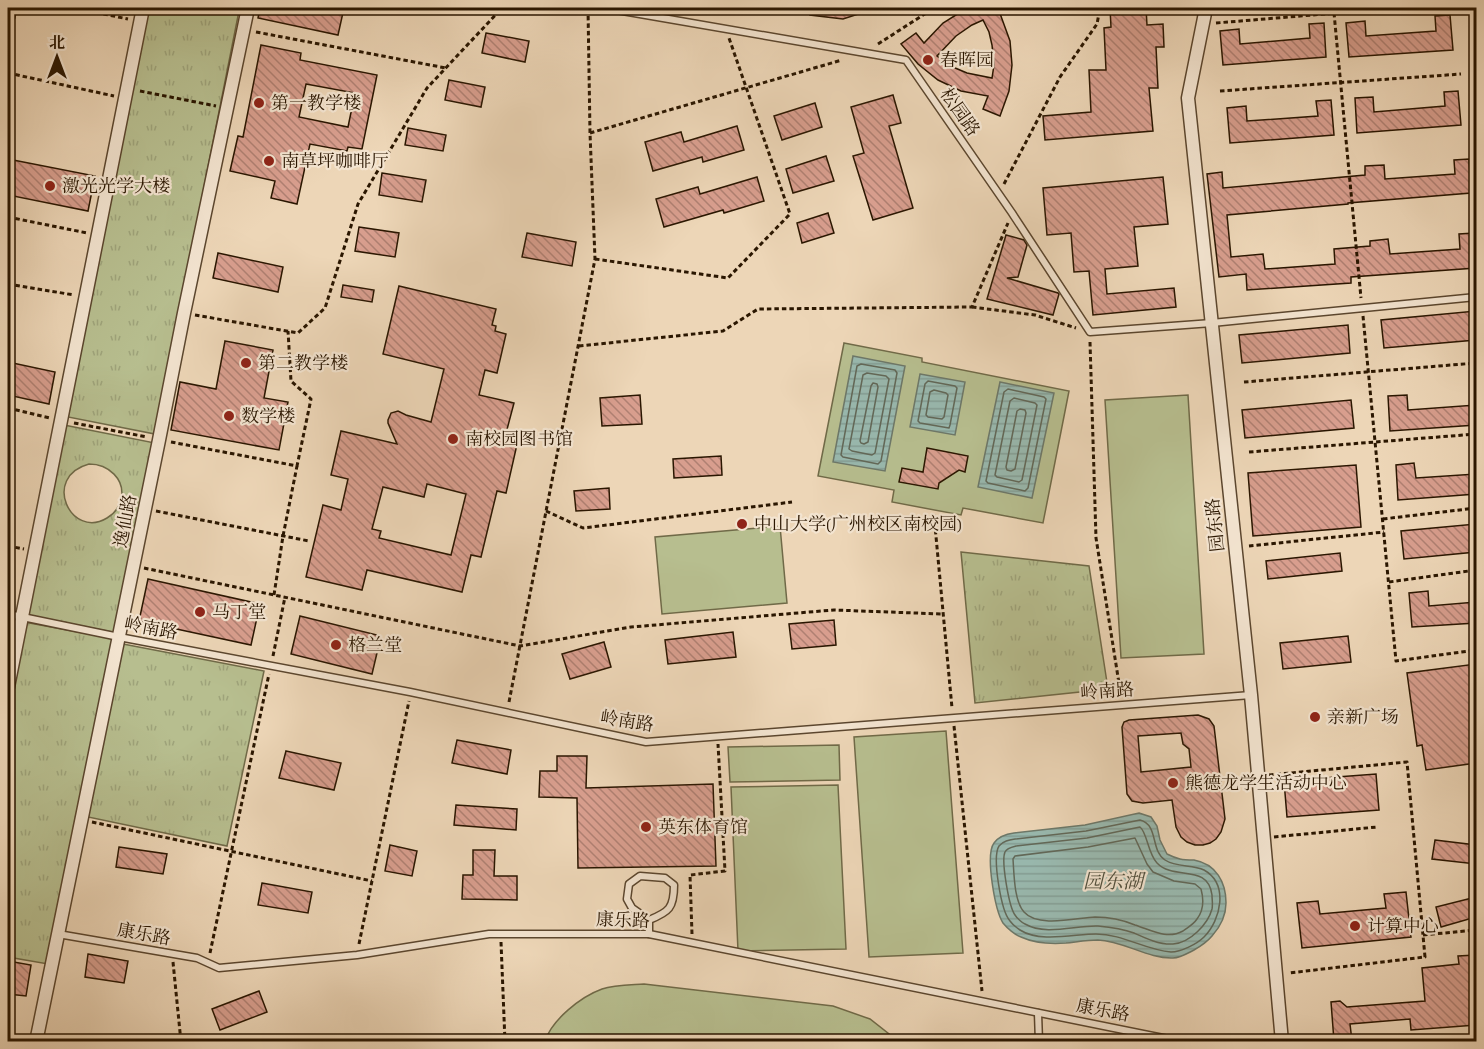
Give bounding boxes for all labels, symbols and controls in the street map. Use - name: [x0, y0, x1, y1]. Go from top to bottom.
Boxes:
- north arrow: [27, 27, 87, 87]
- text: 北: [49, 32, 65, 54]
- place label: 春晖园: [940, 48, 994, 72]
- marker: 春晖园: [921, 53, 935, 67]
- street label: 松园路: [935, 83, 985, 141]
- place label: 第一教学楼: [271, 91, 361, 115]
- marker: 第一教学楼: [252, 96, 266, 110]
- place label: 南草坪咖啡厅: [281, 149, 389, 173]
- marker: 南草坪咖啡厅: [262, 154, 276, 168]
- place label: 激光光学大楼: [62, 174, 170, 198]
- marker: 激光光学大楼: [43, 179, 57, 193]
- place label: 第二教学楼: [258, 351, 348, 375]
- marker: 第二教学楼: [239, 356, 253, 370]
- place label: 数学楼: [241, 404, 295, 428]
- marker: 数学楼: [222, 409, 236, 423]
- place label: 南校园图书馆: [465, 427, 573, 451]
- marker: 南校园图书馆: [446, 432, 460, 446]
- street label: 逸仙路: [108, 492, 142, 550]
- street label: 园东路: [1200, 497, 1230, 553]
- place label: 中山大学(广州校区南校园): [754, 512, 962, 536]
- marker: 中山大学(广州校区南校园): [735, 517, 749, 531]
- place label: 马丁堂: [212, 600, 266, 624]
- marker: 马丁堂: [193, 605, 207, 619]
- street label: 岭南路: [122, 611, 180, 645]
- place label: 格兰堂: [348, 633, 402, 657]
- marker: 格兰堂: [329, 638, 343, 652]
- street label: 岭南路: [1079, 677, 1135, 705]
- street label: 岭南路: [598, 705, 656, 737]
- place label: 亲新广场: [1327, 705, 1399, 729]
- marker: 亲新广场: [1308, 710, 1322, 724]
- place label: 熊德龙学生活动中心: [1185, 771, 1347, 795]
- marker: 熊德龙学生活动中心: [1166, 776, 1180, 790]
- place label: 英东体育馆: [658, 815, 748, 839]
- marker: 英东体育馆: [639, 820, 653, 834]
- water label: 园东湖: [1083, 868, 1146, 895]
- street label: 康乐路: [596, 907, 650, 933]
- place label: 计算中心: [1367, 914, 1439, 938]
- street label: 康乐路: [115, 917, 173, 951]
- marker: 计算中心: [1348, 919, 1362, 933]
- street label: 康乐路: [1074, 993, 1132, 1027]

